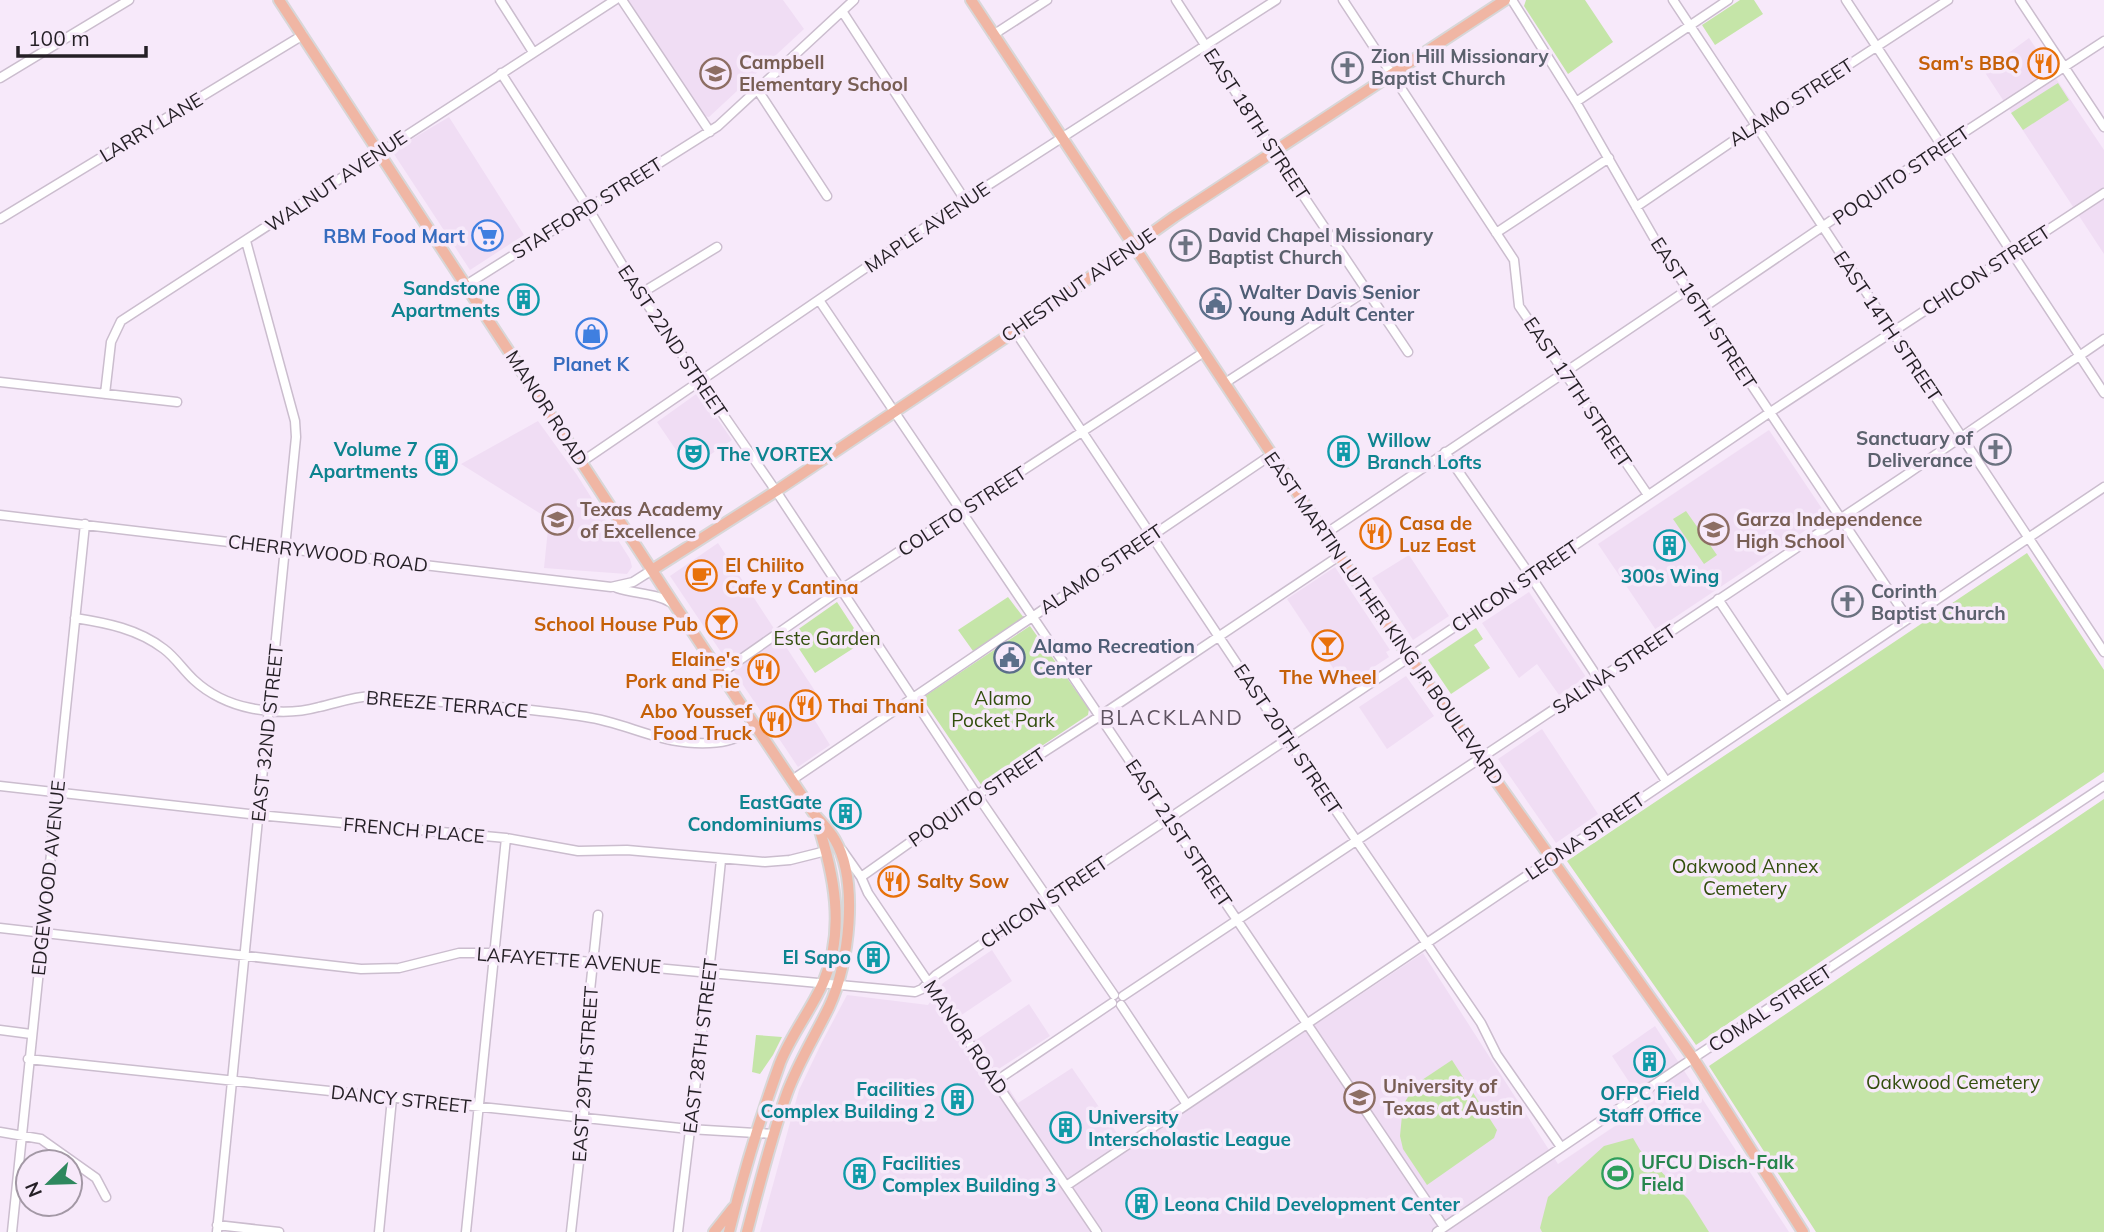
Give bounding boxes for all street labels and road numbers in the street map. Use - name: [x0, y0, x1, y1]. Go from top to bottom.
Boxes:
- street label: EAST 18TH STREET: [1199, 44, 1315, 205]
- street label: ALAMO STREET: [1724, 53, 1858, 151]
- street label: LARRY LANE: [95, 87, 207, 167]
- street label: POQUITO STREET: [1828, 120, 1975, 230]
- street label: WALNUT AVENUE: [261, 125, 411, 237]
- street label: STAFFORD STREET: [507, 152, 667, 264]
- street label: MAPLE AVENUE: [860, 176, 994, 278]
- street label: CHICON STREET: [1917, 219, 2055, 321]
- street label: CHESTNUT AVENUE: [996, 223, 1160, 347]
- street label: EAST 16TH STREET: [1646, 233, 1762, 394]
- street label: EAST 14TH STREET: [1829, 246, 1948, 406]
- street label: EAST 22ND STREET: [613, 260, 733, 422]
- street label: EAST 17TH STREET: [1519, 312, 1638, 472]
- street label: MANOR ROAD: [501, 346, 593, 470]
- street label: EAST MARTIN LUTHER KING JR BOULEVARD: [1259, 447, 1509, 789]
- street label: COLETO STREET: [893, 460, 1031, 562]
- street label: ALAMO STREET: [1035, 519, 1168, 619]
- street label: CHERRYWOOD ROAD: [227, 529, 429, 577]
- street label: CHICON STREET: [1447, 534, 1584, 638]
- street label: SALINA STREET: [1548, 619, 1681, 719]
- street label: EAST 32ND STREET: [246, 642, 288, 823]
- street label: EAST 20TH STREET: [1229, 659, 1348, 819]
- street label: BREEZE TERRACE: [365, 685, 529, 723]
- street label: POQUITO STREET: [904, 742, 1051, 852]
- street label: EAST 21ST STREET: [1121, 754, 1238, 912]
- street label: EDGEWOOD AVENUE: [26, 779, 70, 977]
- street label: LEONA STREET: [1521, 787, 1650, 885]
- street label: FRENCH PLACE: [342, 812, 486, 848]
- street label: CHICON STREET: [976, 850, 1113, 954]
- street label: LAFAYETTE AVENUE: [476, 942, 662, 978]
- street label: EAST 28TH STREET: [677, 957, 723, 1135]
- street label: COMAL STREET: [1704, 959, 1837, 1057]
- street label: MANOR ROAD: [919, 975, 1013, 1099]
- street label: EAST 29TH STREET: [567, 985, 603, 1163]
- street label: DANCY STREET: [330, 1080, 473, 1118]

